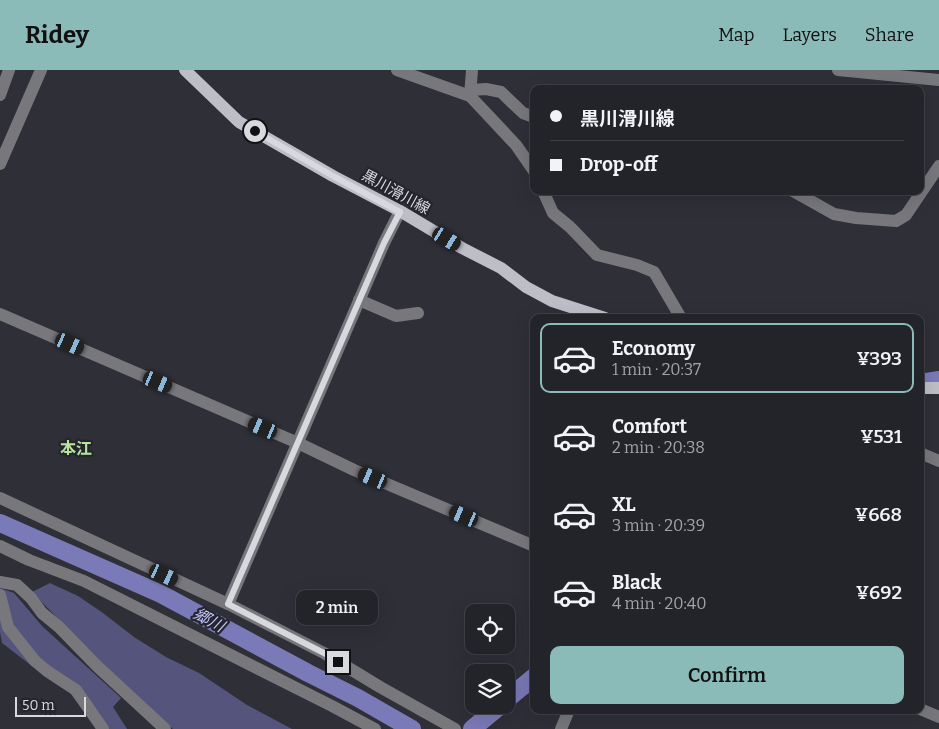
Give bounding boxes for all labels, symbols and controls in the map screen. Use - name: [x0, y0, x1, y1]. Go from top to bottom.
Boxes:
- text: Ridey: [25, 21, 89, 49]
- text: Map: [718, 24, 754, 46]
- text: Layers: [782, 24, 837, 46]
- text: Share: [865, 24, 914, 46]
- text: 黒川滑川線: [580, 107, 675, 130]
- route start: [244, 120, 266, 142]
- text: Drop-off: [580, 153, 658, 176]
- street label: 黒川滑川線: [359, 166, 433, 218]
- car: [430, 225, 463, 253]
- car: [53, 331, 86, 357]
- icon: car: [552, 336, 597, 381]
- text: Economy: [612, 337, 695, 360]
- text: ¥393: [857, 347, 902, 370]
- text: 1 min · 20:37: [612, 360, 701, 379]
- car: [141, 369, 174, 395]
- icon: car: [552, 414, 597, 459]
- car: [246, 415, 279, 441]
- text: Comfort: [612, 415, 687, 438]
- text: ¥531: [860, 425, 902, 448]
- text: 2 min · 20:38: [612, 438, 705, 457]
- district label: 本江: [60, 439, 92, 458]
- car: [356, 465, 389, 491]
- icon: car: [552, 492, 597, 537]
- text: XL: [612, 493, 636, 516]
- car: [447, 503, 480, 529]
- text: ¥668: [855, 503, 902, 526]
- text: 3 min · 20:39: [612, 516, 705, 535]
- car: [147, 562, 180, 588]
- icon: car: [552, 570, 597, 615]
- text: Black: [612, 571, 662, 594]
- text: ¥692: [856, 581, 902, 604]
- callout: 2 min: [297, 590, 379, 624]
- text: 4 min · 20:40: [612, 594, 706, 613]
- text: 2 min: [316, 598, 358, 617]
- water label: 郷川: [190, 604, 229, 637]
- map controls: [465, 604, 515, 714]
- button: locate: [465, 604, 515, 654]
- button: Confirm: [550, 646, 904, 704]
- route end: [327, 651, 349, 673]
- button: layers: [465, 664, 515, 714]
- scale bar: [15, 694, 86, 717]
- text: 50 m: [22, 697, 55, 714]

